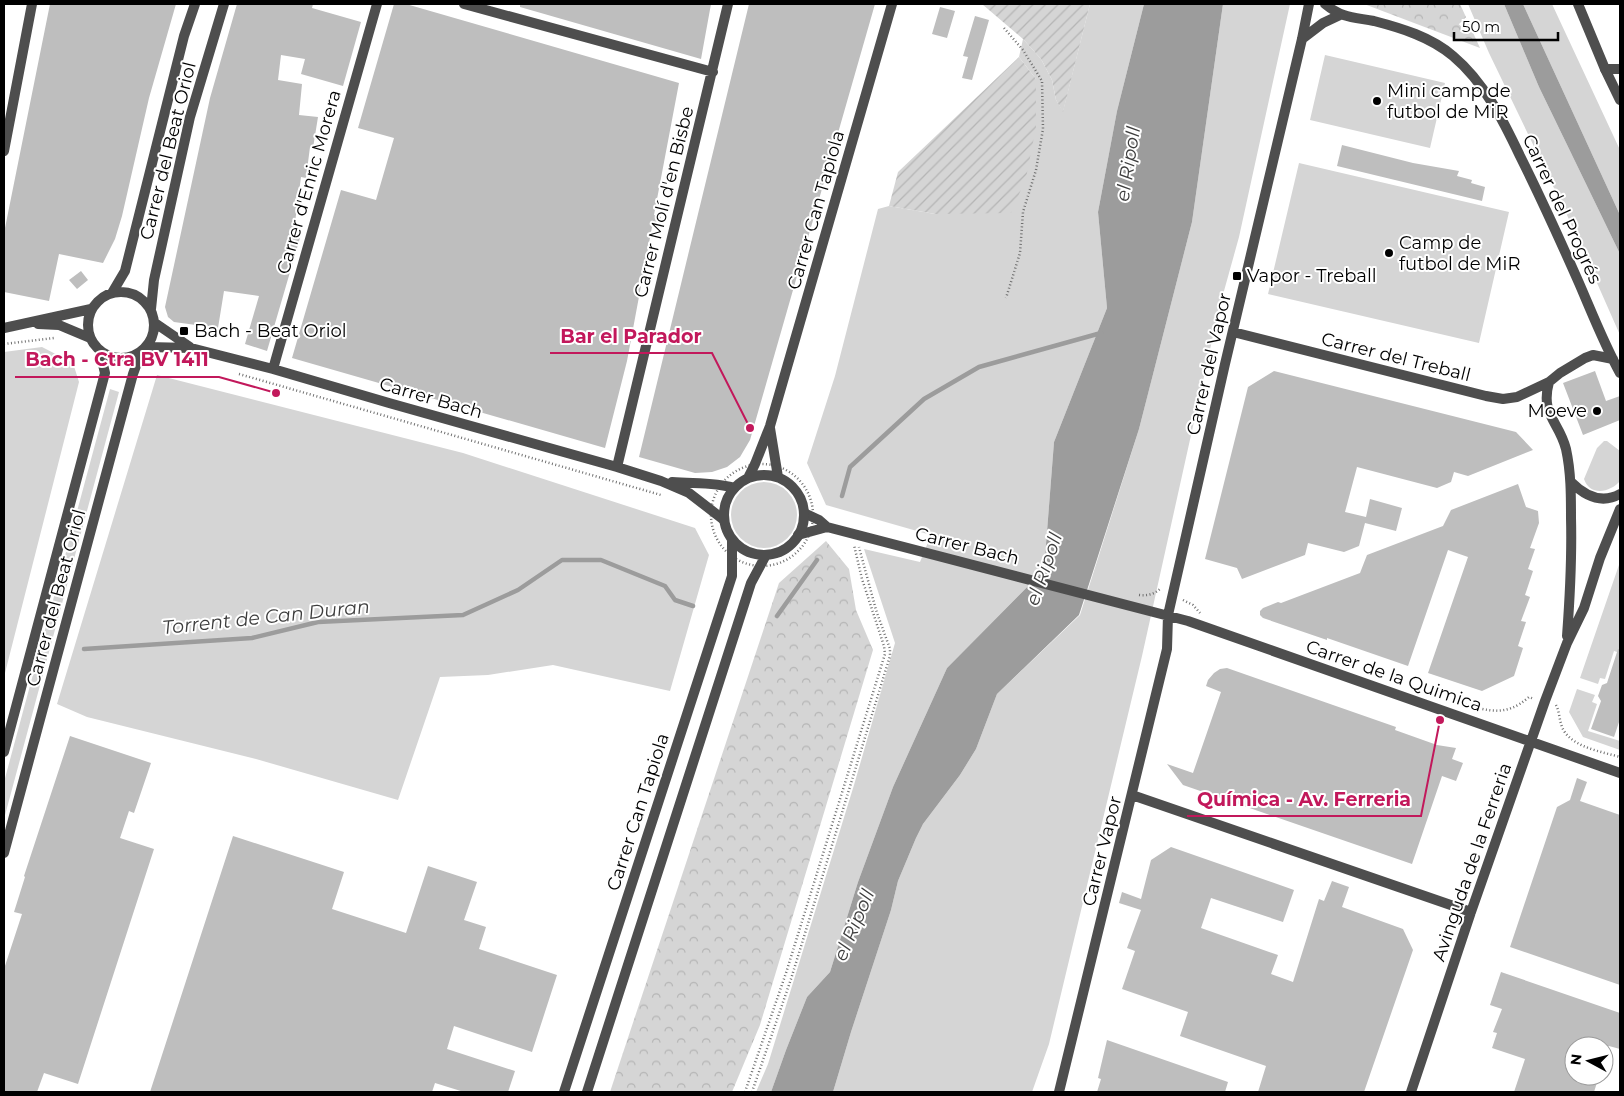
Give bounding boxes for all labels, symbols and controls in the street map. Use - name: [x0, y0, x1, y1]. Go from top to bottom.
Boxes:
- scale bar: [1454, 10, 1558, 42]
- text: 50 m: [1462, 17, 1500, 36]
- street label: Carrer del Beat Oriol: [135, 60, 201, 242]
- place label: Mini camp de futbol de MiR: [1387, 80, 1511, 123]
- street label: Carrer d'Enric Morera: [272, 87, 346, 277]
- marker: Mini camp de futbol de MiR: [1371, 95, 1383, 107]
- street label: Carrer Molí d'en Bisbe: [630, 104, 698, 300]
- water label: el Ripoll: [1111, 124, 1145, 203]
- street label: Carrer Can Tapiola: [783, 128, 849, 292]
- street label: Carrer del Progrés: [1518, 131, 1606, 287]
- place label: Camp de futbol de MiR: [1399, 232, 1520, 275]
- marker: Camp de futbol de MiR: [1383, 247, 1395, 259]
- place label: Vapor - Treball: [1247, 265, 1377, 287]
- marker: Vapor - Treball: [1231, 270, 1243, 282]
- street label: Carrer del Vapor: [1182, 291, 1236, 437]
- callout: Bar el Parador: [550, 319, 712, 353]
- place label: Bach - Beat Oriol: [194, 320, 347, 342]
- marker: Bach - Beat Oriol: [178, 325, 190, 337]
- text: Bar el Parador: [560, 325, 702, 348]
- street label: Carrer del Treball: [1319, 328, 1473, 386]
- callout: Bach - Ctra BV 1411: [15, 343, 219, 377]
- text: Bach - Ctra BV 1411: [25, 348, 209, 371]
- street label: Carrer Bach: [377, 373, 485, 423]
- place label: Moeve: [1527, 400, 1587, 422]
- marker: Moeve: [1591, 405, 1603, 417]
- street label: Carrer del Beat Oriol: [22, 507, 90, 689]
- street label: Carrer Bach: [913, 522, 1021, 570]
- water label: el Ripoll: [1021, 529, 1067, 608]
- water label: Torrent de Can Duran: [161, 595, 371, 639]
- street label: Carrer de la Quimica: [1303, 636, 1485, 716]
- street label: Carrer Can Tapiola: [602, 730, 674, 894]
- street label: Avinguda de la Ferreria: [1428, 760, 1516, 964]
- callout: Química - Av. Ferreria: [1187, 782, 1421, 816]
- text: Química - Av. Ferreria: [1197, 788, 1411, 811]
- street label: Carrer Vapor: [1078, 794, 1126, 908]
- water label: el Ripoll: [829, 885, 880, 964]
- north arrow: [1564, 1036, 1614, 1086]
- text: N: [1566, 1053, 1586, 1066]

